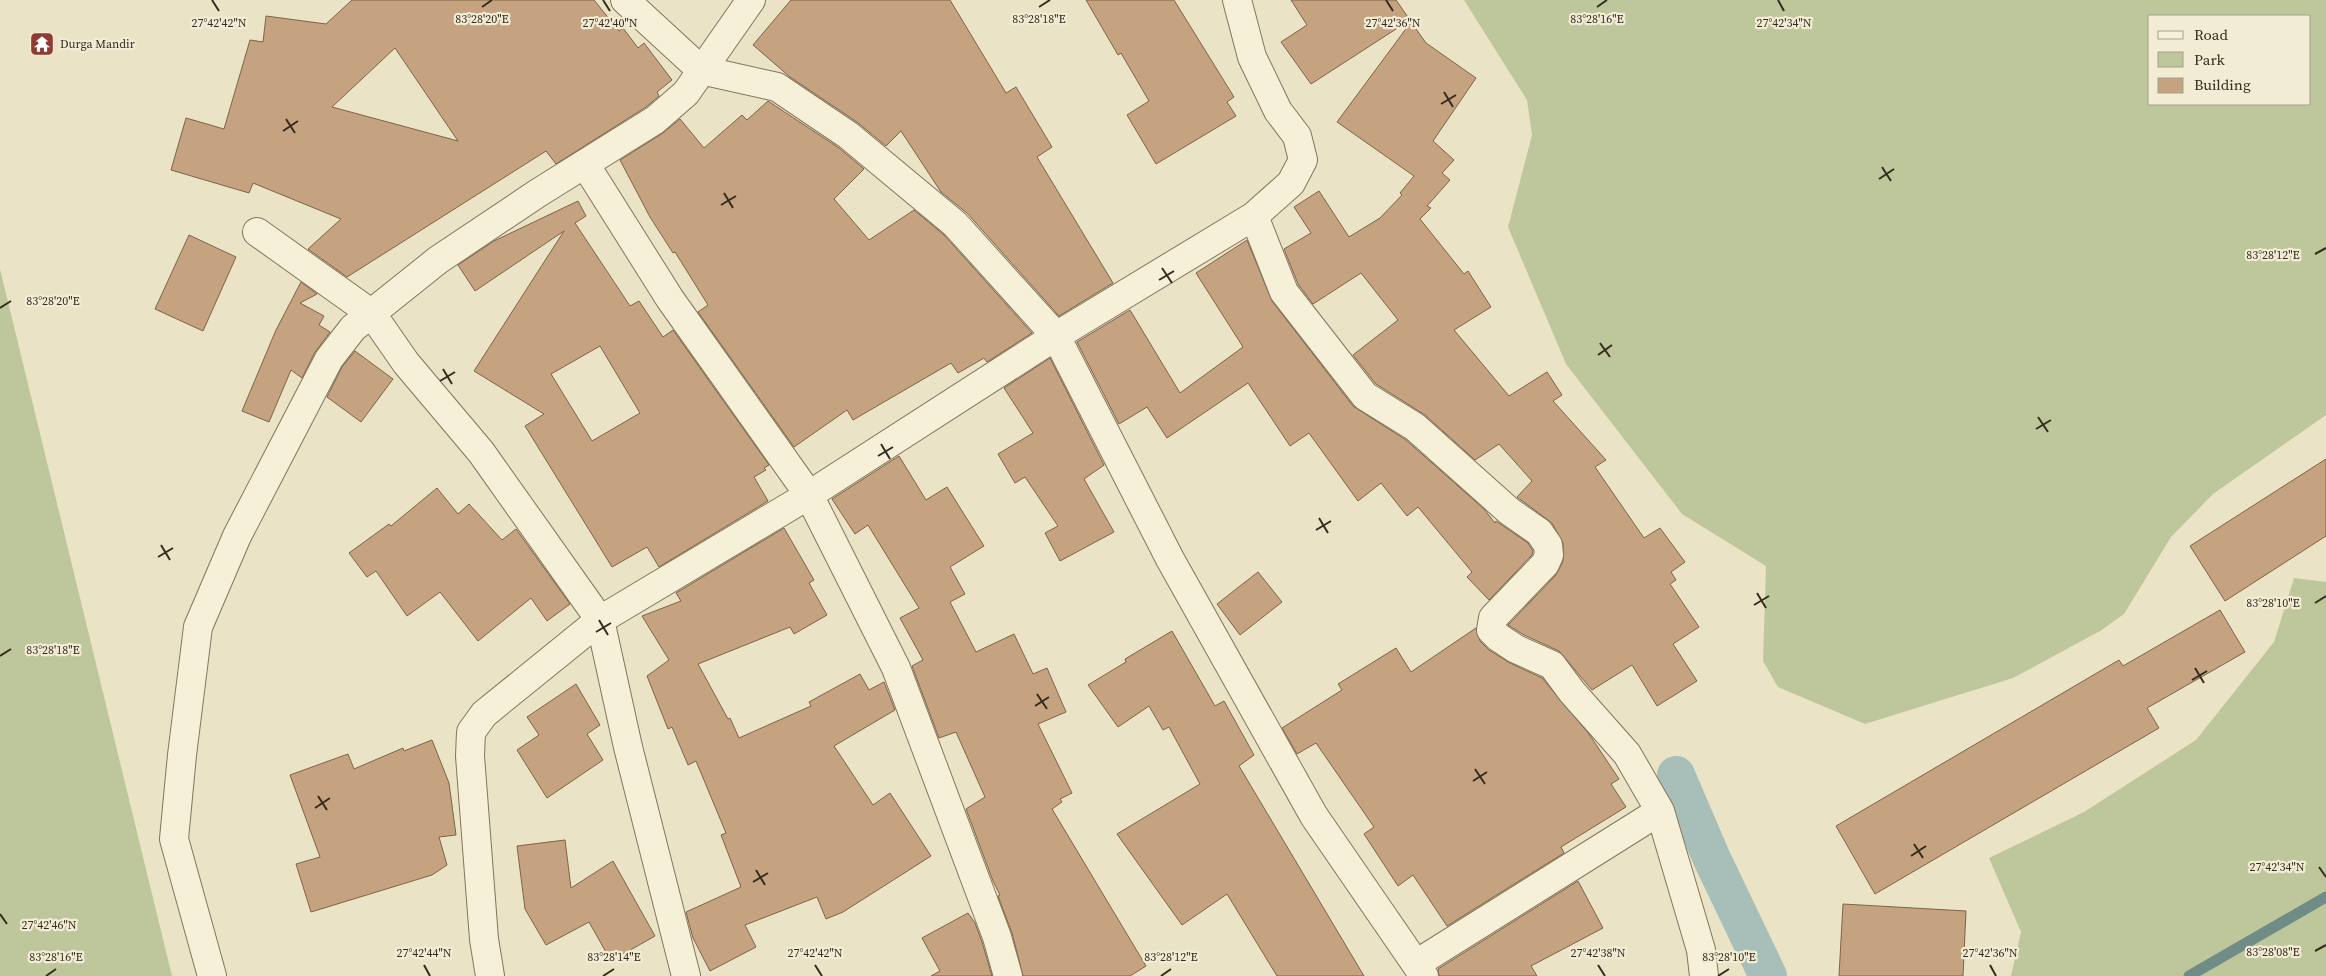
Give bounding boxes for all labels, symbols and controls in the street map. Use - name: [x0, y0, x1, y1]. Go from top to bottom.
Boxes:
- text: 83°28'20"E: [455, 11, 509, 27]
- text: 83°28'18"E: [1012, 11, 1066, 27]
- text: 83°28'16"E: [1570, 11, 1624, 27]
- text: 27°42'42"N: [191, 15, 247, 31]
- text: 27°42'40"N: [582, 15, 638, 31]
- text: 27°42'36"N: [1365, 15, 1421, 31]
- text: 27°42'34"N: [1756, 15, 1812, 31]
- legend: [2148, 15, 2311, 105]
- text: Road: [2194, 24, 2228, 45]
- temple icon: Durga Mandir: [29, 31, 55, 57]
- place label: Durga Mandir: [60, 36, 135, 52]
- text: Park: [2194, 49, 2226, 70]
- text: Building: [2194, 74, 2251, 95]
- text: 83°28'12"E: [2246, 247, 2300, 263]
- text: 83°28'20"E: [26, 293, 80, 309]
- text: 83°28'10"E: [2246, 595, 2300, 611]
- text: 83°28'18"E: [26, 642, 80, 658]
- text: 27°42'34"N: [2249, 859, 2305, 875]
- text: 27°42'46"N: [21, 917, 77, 933]
- text: 83°28'08"E: [2246, 944, 2300, 960]
- text: 27°42'44"N: [396, 945, 452, 961]
- text: 27°42'42"N: [787, 945, 843, 961]
- text: 27°42'38"N: [1570, 945, 1626, 961]
- text: 27°42'36"N: [1962, 945, 2018, 961]
- text: 83°28'16"E: [29, 949, 83, 965]
- text: 83°28'14"E: [587, 949, 641, 965]
- text: 83°28'12"E: [1144, 949, 1198, 965]
- text: 83°28'10"E: [1702, 949, 1756, 965]

